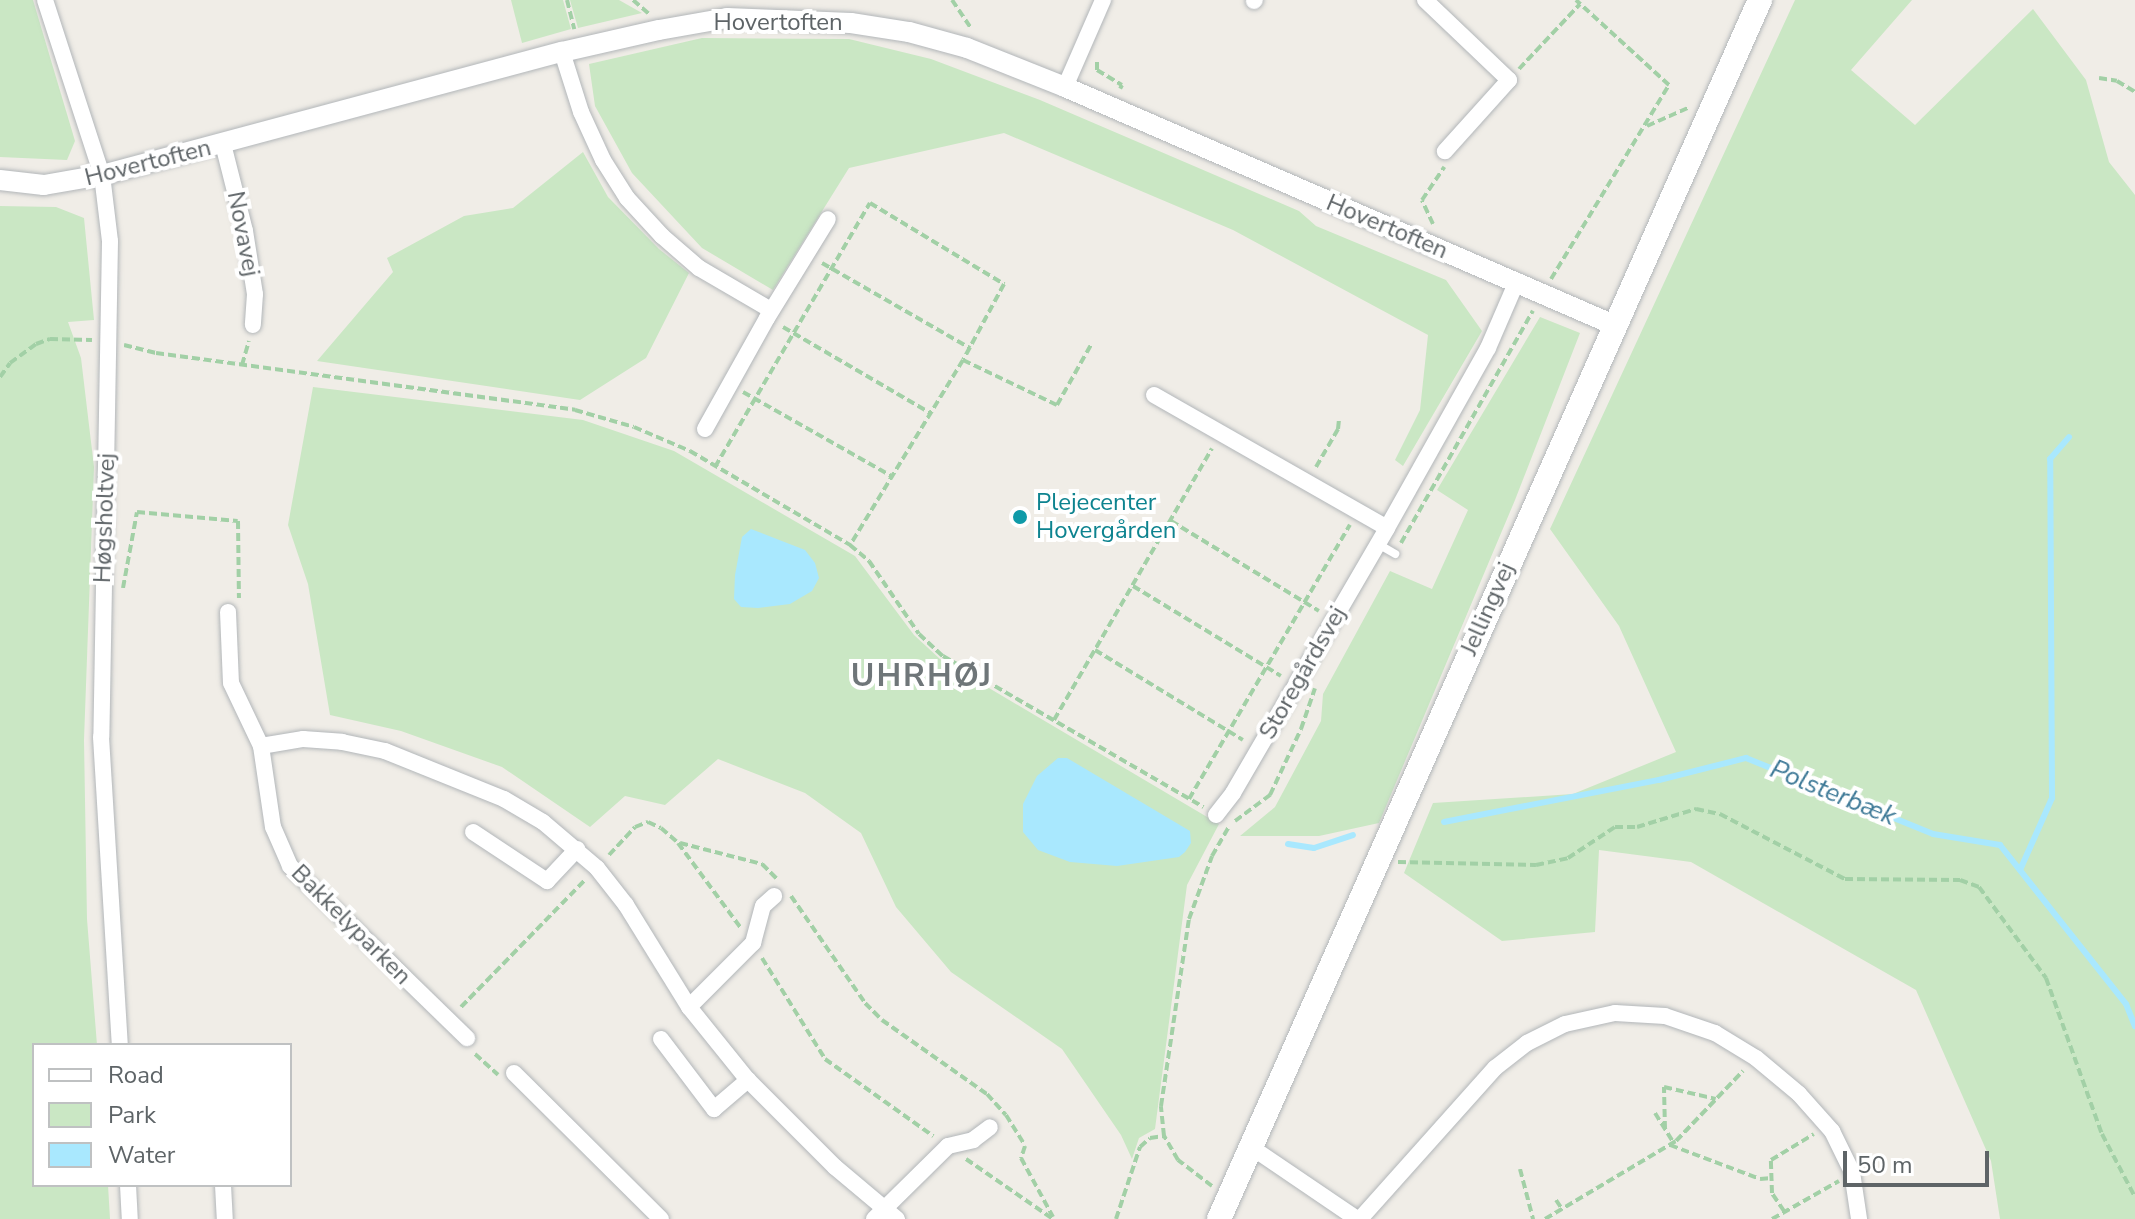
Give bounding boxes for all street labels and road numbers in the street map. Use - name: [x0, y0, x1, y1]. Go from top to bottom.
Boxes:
- street label: Hovertoften: [713, 9, 843, 37]
- street label: Hovertoften: [82, 133, 214, 193]
- street label: Novavej: [221, 189, 265, 279]
- street label: Hovertoften: [1322, 189, 1452, 265]
- street label: Høgsholtvej: [88, 452, 122, 584]
- street label: Jellingvej: [1455, 558, 1521, 660]
- street label: Storegårdsvej: [1253, 601, 1353, 745]
- street label: Bakkelyparken: [285, 859, 417, 991]

